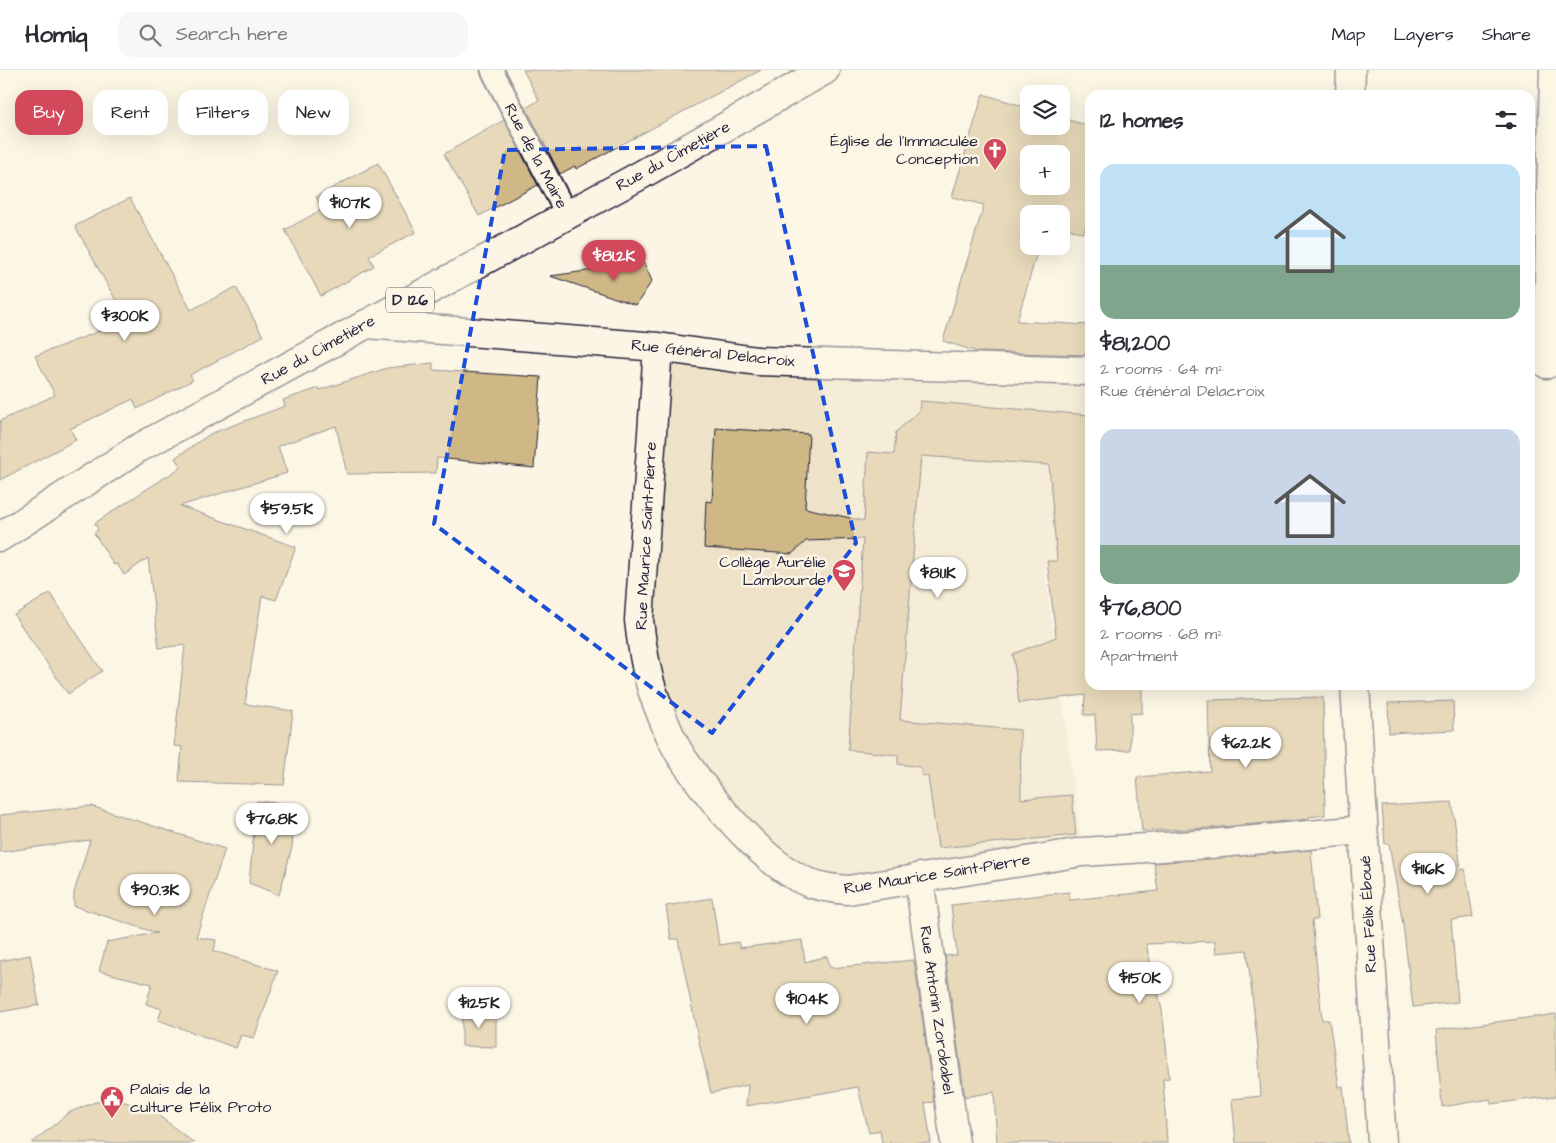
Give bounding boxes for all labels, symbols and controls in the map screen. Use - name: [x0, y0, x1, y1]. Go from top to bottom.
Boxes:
- search box: [118, 12, 468, 57]
- text: Homiq: [25, 18, 88, 52]
- icon: search: [136, 21, 164, 49]
- text: Search here: [176, 21, 288, 48]
- text: Map: [1331, 22, 1365, 47]
- text: Layers: [1393, 22, 1454, 47]
- text: Share: [1482, 22, 1531, 47]
- map controls: [1020, 85, 1070, 255]
- button: layers: [1020, 85, 1070, 135]
- chip: Buy: [15, 90, 83, 135]
- chip: Rent: [93, 90, 168, 135]
- chip: Filters: [178, 90, 268, 135]
- chip: New: [278, 90, 349, 135]
- street label: Rue de la Maire: [499, 100, 573, 213]
- text: 12 homes: [1100, 106, 1184, 135]
- icon: filters: [1492, 106, 1520, 134]
- street label: Rue du Cimetière: [612, 115, 734, 196]
- place label: Église de l'Immaculée Conception: [830, 130, 978, 170]
- church icon: Église de l'Immaculée Conception: [982, 137, 1008, 171]
- button: +: [1020, 145, 1070, 195]
- pin: $107K: [315, 186, 385, 229]
- text: $107K: [330, 192, 370, 214]
- icon: home: [1265, 196, 1355, 286]
- button: −: [1020, 205, 1070, 255]
- pin: $81.2K: [573, 240, 655, 282]
- text: $81.2K: [593, 245, 635, 267]
- road number: D 126: [386, 288, 434, 312]
- pin: $300K: [90, 300, 160, 342]
- text: $300K: [102, 305, 148, 327]
- street label: Rue du Cimetière: [257, 309, 379, 390]
- text: $81,200: [1100, 329, 1170, 358]
- street label: Rue Général Delacroix: [630, 333, 796, 373]
- text: 2 rooms · 64 m²: [1100, 358, 1224, 380]
- text: Rue Général Delacroix: [1100, 380, 1264, 402]
- street label: Rue Maurice Saint-Pierre: [630, 441, 662, 631]
- icon: home: [1265, 461, 1355, 551]
- pin: $59.5K: [246, 492, 328, 535]
- text: $59.5K: [261, 498, 313, 520]
- place label: Collège Aurélie Lambourde: [719, 551, 826, 591]
- pin: $81.1K: [897, 556, 979, 599]
- school or university icon: Collège Aurélie Lambourde: [831, 558, 857, 592]
- text: $81.1K: [920, 562, 956, 584]
- text: $76,800: [1100, 594, 1182, 623]
- text: 2 rooms · 68 m²: [1100, 623, 1223, 645]
- text: Apartment: [1100, 645, 1178, 667]
- pin: $62.2K: [1205, 726, 1287, 769]
- text: $62.2K: [1221, 732, 1271, 754]
- pin: $76.8K: [231, 802, 313, 845]
- text: $76.8K: [246, 808, 298, 830]
- street label: Rue Maurice Saint-Pierre: [842, 848, 1032, 900]
- pin: $116K: [1393, 852, 1463, 895]
- street label: Rue Félix Éboué: [1354, 854, 1382, 973]
- text: $116K: [1412, 858, 1444, 880]
- pin: $90.3K: [114, 874, 196, 916]
- text: $90.3K: [131, 879, 179, 901]
- street label: Rue Antonin Zorobabel: [914, 924, 960, 1096]
- pin: $150K: [1105, 962, 1175, 1004]
- text: $150K: [1119, 967, 1161, 989]
- pin: $104K: [772, 982, 842, 1025]
- pin: $125K: [444, 986, 514, 1029]
- text: $104K: [786, 988, 828, 1010]
- text: $125K: [458, 992, 500, 1014]
- place label: Palais de la culture Félix Proto: [130, 1078, 271, 1118]
- public building icon: Palais de la culture Félix Proto: [99, 1085, 125, 1119]

